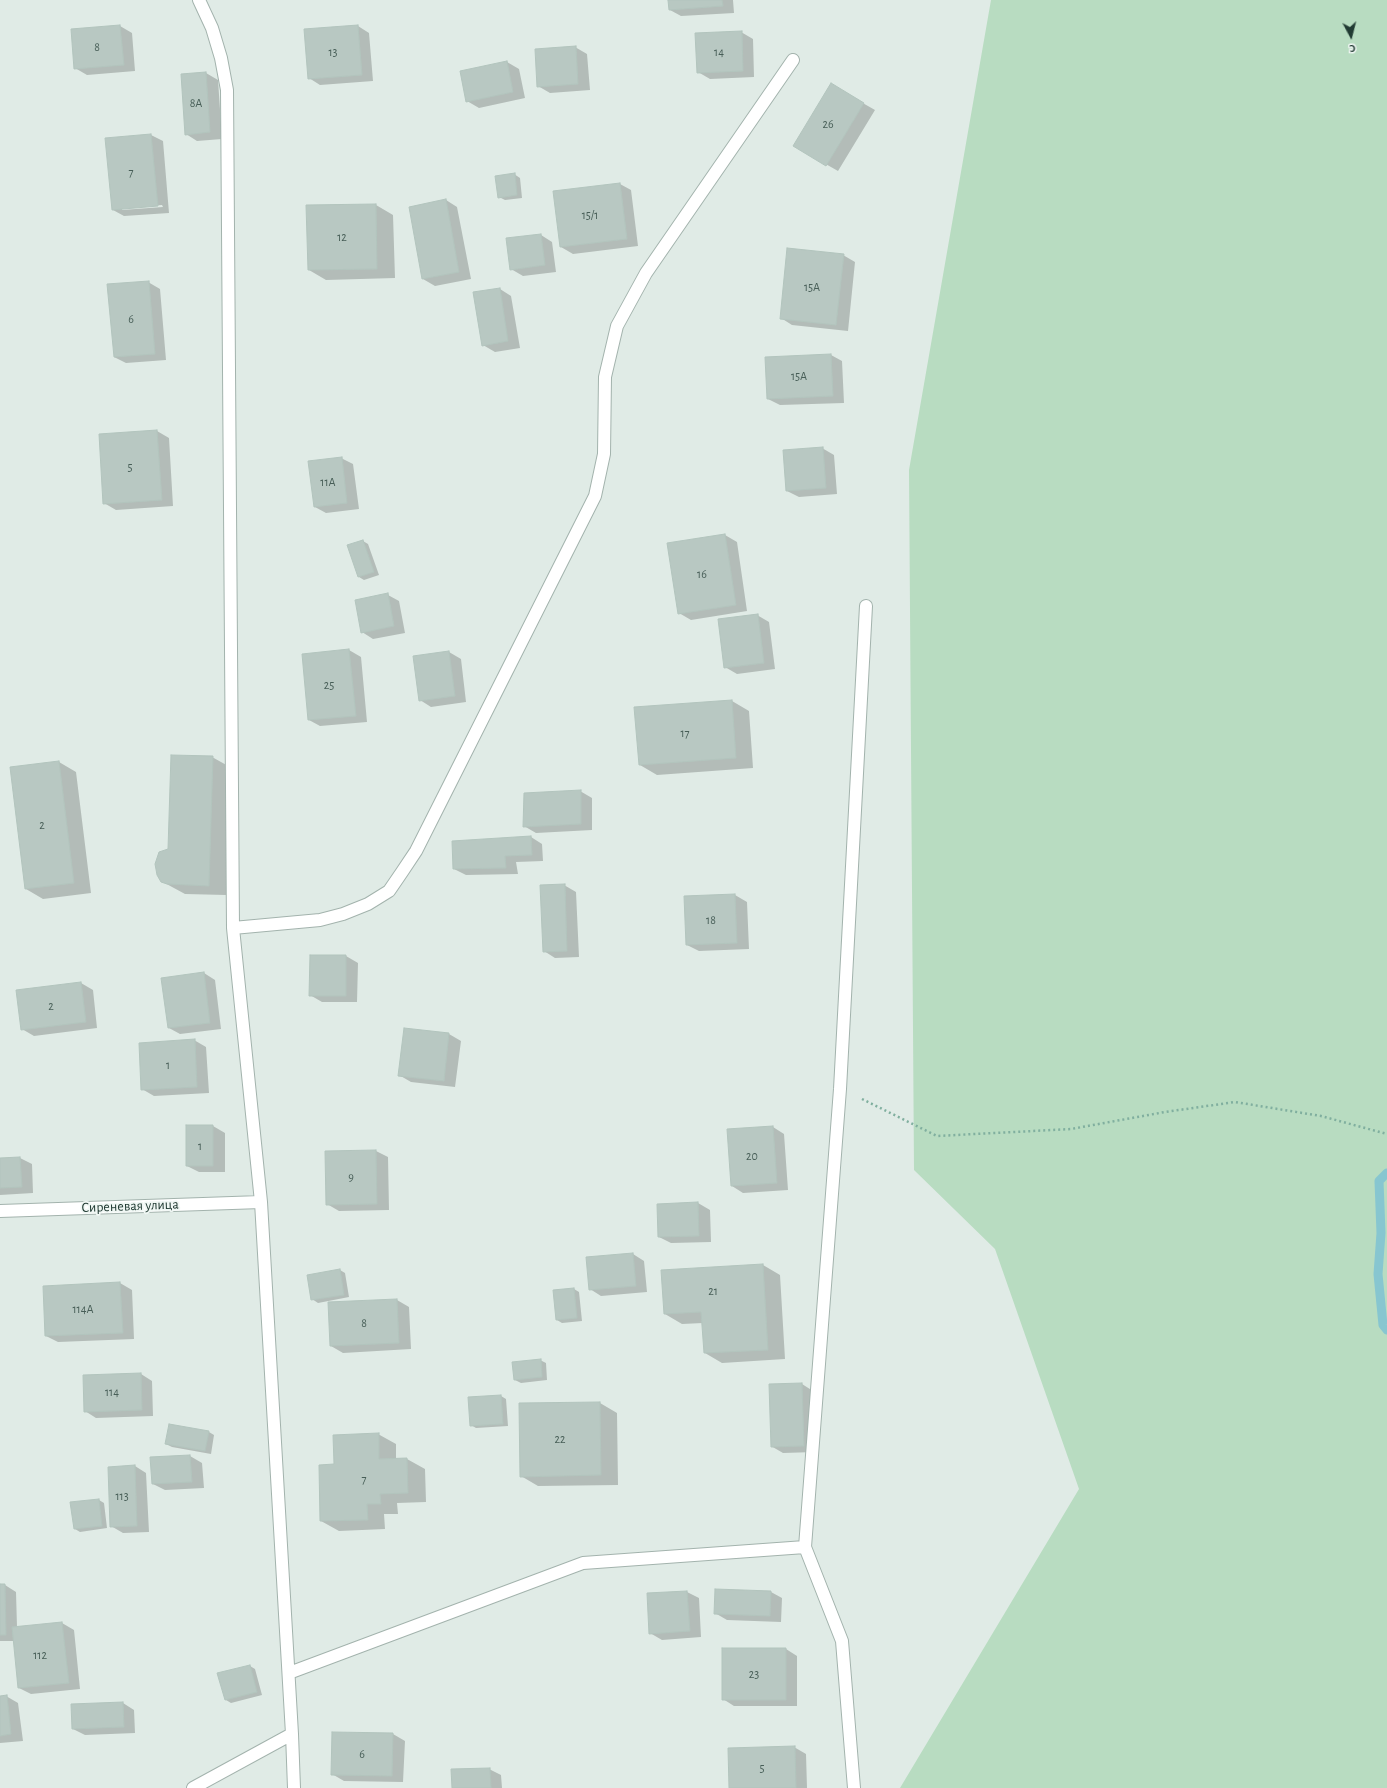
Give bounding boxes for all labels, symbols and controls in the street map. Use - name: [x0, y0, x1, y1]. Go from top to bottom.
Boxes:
- north arrow: [1331, 16, 1371, 56]
- house number: 8: [94, 40, 100, 54]
- text: С: [1349, 43, 1356, 54]
- house number: 13: [328, 45, 338, 59]
- house number: 14: [714, 45, 724, 59]
- house number: 8А: [190, 96, 202, 110]
- house number: 26: [822, 117, 834, 131]
- house number: 7: [128, 165, 134, 179]
- house number: 15/1: [582, 208, 598, 222]
- house number: 12: [337, 230, 347, 244]
- house number: 15А: [804, 280, 820, 294]
- house number: 6: [128, 312, 134, 326]
- house number: 15А: [791, 369, 807, 383]
- house number: 5: [127, 460, 133, 474]
- house number: 11А: [320, 475, 336, 489]
- house number: 16: [697, 567, 707, 581]
- house number: 25: [324, 678, 334, 692]
- house number: 17: [680, 726, 690, 740]
- house number: 2: [39, 818, 45, 832]
- house number: 18: [706, 913, 716, 927]
- house number: 2: [48, 999, 54, 1013]
- house number: 1: [166, 1058, 170, 1072]
- house number: 1: [198, 1139, 202, 1153]
- house number: 20: [746, 1149, 758, 1163]
- house number: 9: [348, 1170, 354, 1184]
- street label: Сиреневая улица: [81, 1196, 179, 1216]
- house number: 21: [708, 1284, 718, 1298]
- house number: 114А: [72, 1302, 94, 1316]
- house number: 8: [361, 1316, 367, 1330]
- house number: 114: [105, 1385, 119, 1399]
- house number: 22: [555, 1432, 565, 1446]
- house number: 7: [361, 1472, 367, 1486]
- house number: 113: [115, 1489, 129, 1503]
- house number: 112: [33, 1648, 47, 1662]
- house number: 23: [749, 1667, 759, 1681]
- house number: 6: [359, 1747, 365, 1761]
- house number: 5: [759, 1761, 765, 1775]

